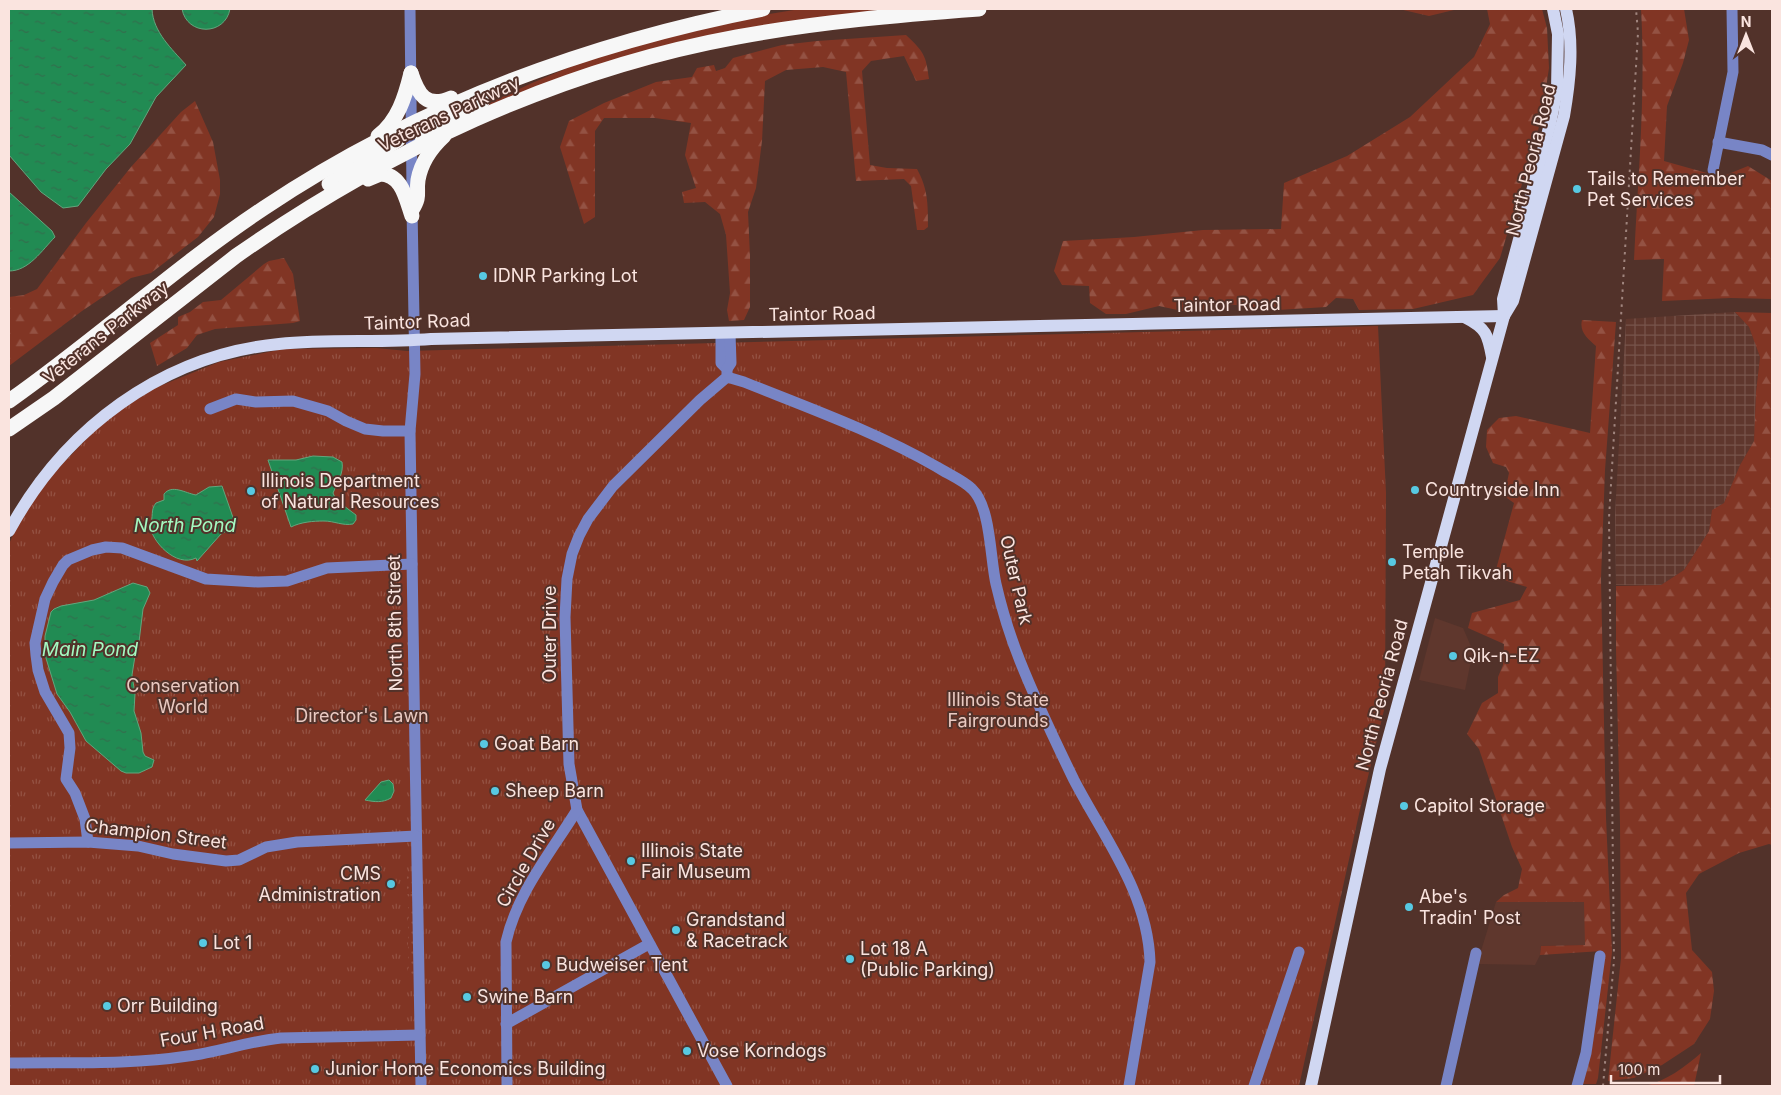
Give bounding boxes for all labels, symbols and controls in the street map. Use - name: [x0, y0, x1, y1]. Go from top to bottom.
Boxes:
- north arrow: [1721, 10, 1771, 60]
- text: N: [1741, 13, 1751, 30]
- street label: Veterans Parkway: [375, 72, 523, 156]
- street label: North Peoria Road: [1501, 82, 1560, 238]
- place label: Tails to Remember Pet Services: [1587, 168, 1745, 210]
- marker: Tails to Remember Pet Services: [1571, 183, 1583, 195]
- place label: IDNR Parking Lot: [493, 265, 638, 286]
- marker: IDNR Parking Lot: [477, 270, 489, 282]
- street label: Veterans Parkway: [39, 277, 173, 388]
- street label: Taintor Road: [1173, 293, 1281, 316]
- street label: Taintor Road: [768, 302, 876, 325]
- street label: Taintor Road: [363, 309, 471, 334]
- place label: Illinois Department of Natural Resources: [261, 470, 440, 512]
- place label: Countryside Inn: [1425, 479, 1560, 500]
- marker: Countryside Inn: [1409, 484, 1421, 496]
- marker: Illinois Department of Natural Resources: [245, 485, 257, 497]
- water label: North Pond: [134, 514, 237, 537]
- street label: Outer Park: [996, 533, 1037, 627]
- place label: Temple Petah Tikvah: [1402, 541, 1512, 583]
- street label: North 8th Street: [383, 554, 406, 691]
- marker: Temple Petah Tikvah: [1386, 556, 1398, 568]
- street label: Outer Drive: [539, 585, 560, 683]
- street label: North Peoria Road: [1351, 617, 1412, 773]
- water label: Main Pond: [42, 638, 139, 661]
- place label: Qik-n-EZ: [1463, 645, 1540, 666]
- marker: Qik-n-EZ: [1447, 650, 1459, 662]
- park label: Conservation World: [126, 675, 240, 717]
- park label: Illinois State Fairgrounds: [947, 689, 1049, 731]
- park label: Director's Lawn: [295, 705, 429, 726]
- place label: Goat Barn: [494, 733, 579, 754]
- marker: Goat Barn: [478, 738, 490, 750]
- place label: Sheep Barn: [505, 780, 604, 801]
- marker: Sheep Barn: [489, 785, 501, 797]
- place label: Capitol Storage: [1414, 795, 1545, 816]
- marker: Capitol Storage: [1398, 800, 1410, 812]
- street label: Champion Street: [84, 814, 228, 853]
- street label: Circle Drive: [492, 815, 559, 911]
- place label: Illinois State Fair Museum: [641, 840, 751, 882]
- marker: Illinois State Fair Museum: [625, 855, 637, 867]
- place label: CMS Administration: [258, 863, 381, 905]
- marker: CMS Administration: [385, 878, 397, 890]
- place label: Abe's Tradin' Post: [1419, 886, 1521, 928]
- marker: Abe's Tradin' Post: [1403, 901, 1415, 913]
- place label: Grandstand & Racetrack: [686, 909, 788, 951]
- marker: Grandstand & Racetrack: [670, 924, 682, 936]
- place label: Lot 1: [213, 932, 252, 953]
- marker: Lot 1: [197, 937, 209, 949]
- place label: Lot 18 A (Public Parking): [860, 938, 995, 980]
- marker: Lot 18 A (Public Parking): [844, 953, 856, 965]
- place label: Budweiser Tent: [556, 954, 688, 975]
- marker: Budweiser Tent: [540, 959, 552, 971]
- place label: Swine Barn: [477, 986, 573, 1007]
- marker: Swine Barn: [461, 991, 473, 1003]
- place label: Orr Building: [117, 995, 218, 1016]
- marker: Orr Building: [101, 1000, 113, 1012]
- street label: Four H Road: [158, 1012, 265, 1051]
- place label: Vose Korndogs: [697, 1040, 827, 1061]
- marker: Vose Korndogs: [681, 1045, 693, 1057]
- scale bar: [1611, 1052, 1720, 1084]
- place label: Junior Home Economics Building: [325, 1058, 606, 1079]
- text: 100 m: [1618, 1060, 1660, 1079]
- marker: Junior Home Economics Building: [309, 1063, 321, 1075]

